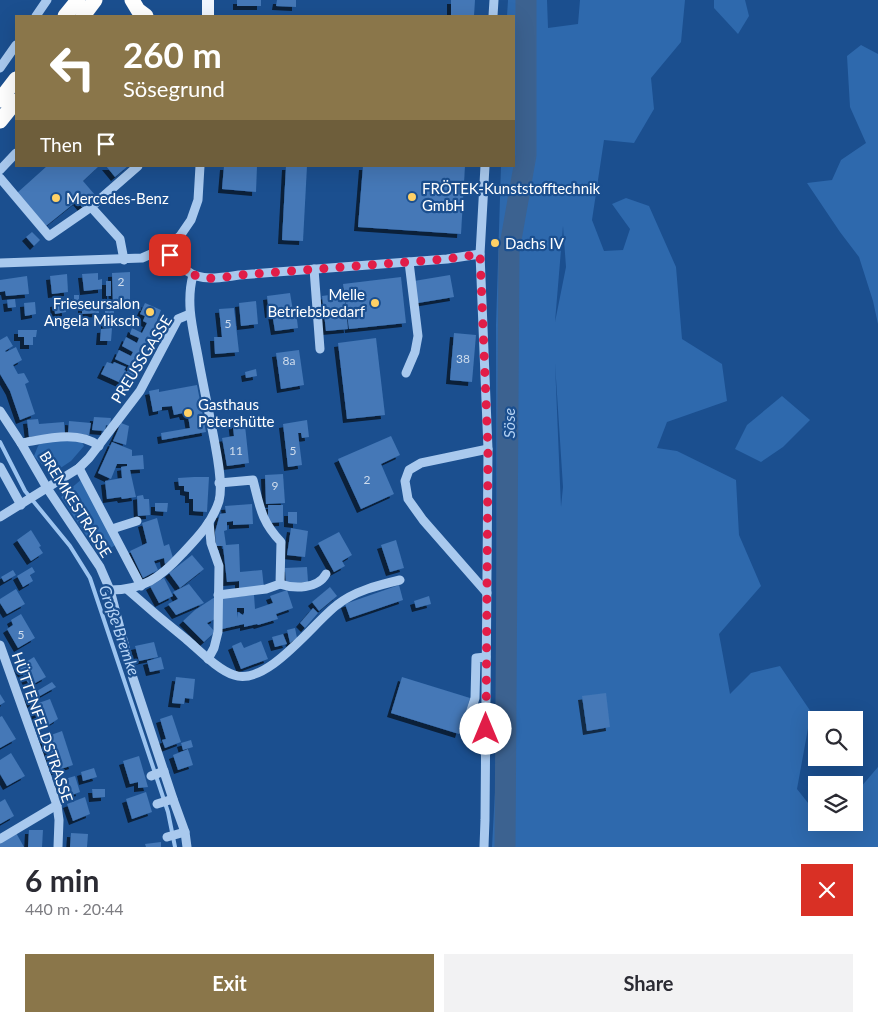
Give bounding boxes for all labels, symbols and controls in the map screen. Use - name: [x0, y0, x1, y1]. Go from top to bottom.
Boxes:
- text: 260 m: [123, 33, 222, 75]
- icon: left: [40, 35, 105, 100]
- text: Sösegrund: [123, 75, 225, 102]
- icon: arrive: [92, 130, 120, 158]
- text: Then: [40, 133, 82, 156]
- place label: FRÖTEK-Kunststofftechnik GmbH: [422, 179, 601, 214]
- place label: Mercedes-Benz: [66, 189, 169, 207]
- marker: FRÖTEK-Kunststofftechnik GmbH: [406, 191, 418, 203]
- marker: Mercedes-Benz: [50, 192, 62, 204]
- pin: [149, 234, 191, 276]
- place label: Dachs IV: [505, 234, 565, 252]
- marker: Dachs IV: [489, 237, 501, 249]
- icon: arrive: [156, 241, 184, 269]
- house number: 2: [118, 274, 125, 289]
- place label: Melle Betriebsbedarf: [267, 285, 366, 320]
- place label: Frieseursalon Angela Miksch: [44, 294, 140, 329]
- marker: Melle Betriebsbedarf: [369, 297, 381, 309]
- marker: Frieseursalon Angela Miksch: [144, 306, 156, 318]
- street label: PREUSSGASSE: [107, 312, 175, 406]
- house number: 5: [225, 316, 232, 331]
- house number: 38: [456, 351, 470, 366]
- house number: 8a: [283, 353, 295, 368]
- place label: Gasthaus Petershütte: [198, 395, 275, 430]
- marker: Gasthaus Petershütte: [182, 407, 194, 419]
- water label: Söse: [499, 407, 518, 438]
- house number: 11: [229, 443, 243, 458]
- house number: 5: [290, 443, 297, 458]
- street label: BREMKESTRASSE: [36, 448, 116, 560]
- house number: 2: [364, 472, 371, 487]
- house number: 9: [272, 478, 279, 493]
- water label: Große Bremke: [96, 582, 144, 678]
- house number: 5: [18, 627, 25, 642]
- street label: HÜTTENFELDSTRASSE: [9, 649, 77, 805]
- position arrow: [459, 702, 511, 754]
- map controls: [808, 711, 863, 831]
- button: search: [808, 711, 863, 766]
- button: layers: [808, 776, 863, 831]
- text: 6 min: [25, 862, 99, 898]
- button: close: [801, 864, 853, 916]
- text: 440 m · 20:44: [25, 899, 124, 918]
- button: Exit: [25, 954, 434, 1012]
- button: Share: [444, 954, 853, 1012]

